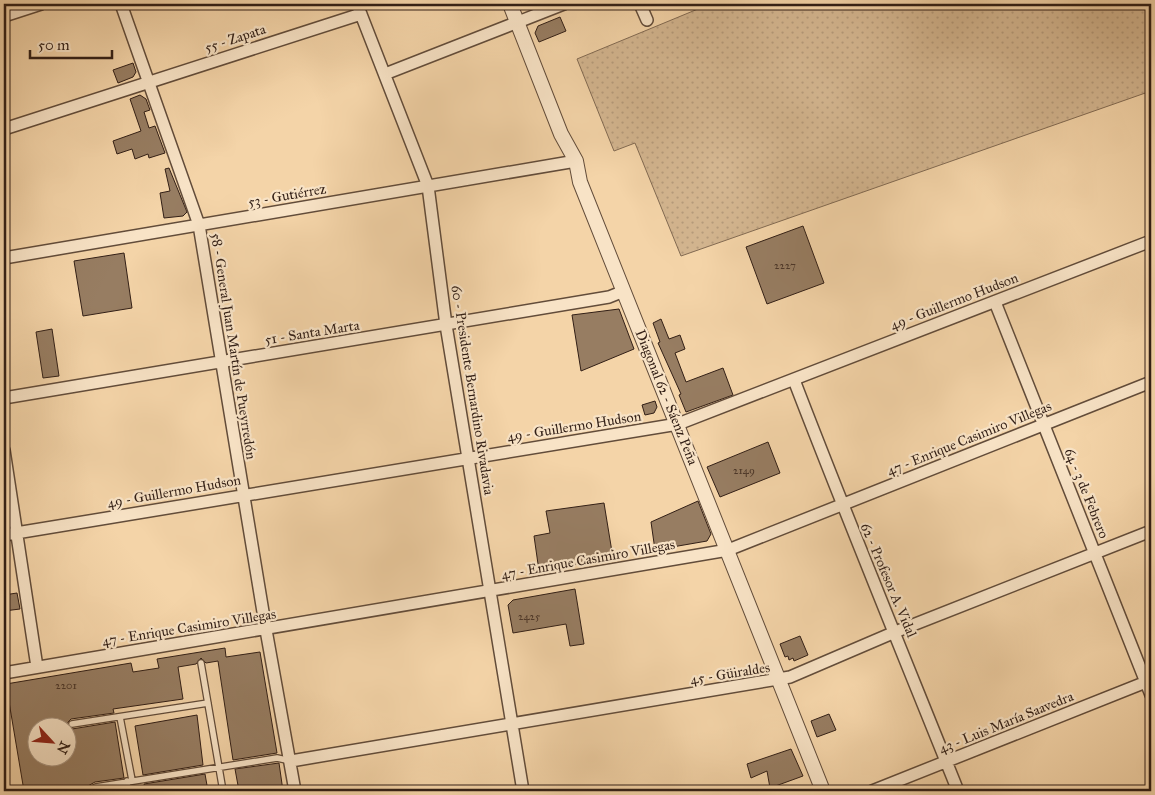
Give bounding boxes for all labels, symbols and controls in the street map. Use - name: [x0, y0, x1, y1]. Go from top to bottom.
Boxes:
- street label: 55 - Zapata: [202, 21, 268, 56]
- scale bar: [30, 28, 112, 60]
- text: 50 m: [38, 36, 70, 54]
- street label: 53 - Gutiérrez: [247, 180, 328, 211]
- street label: 58 - General Juan Martín de Pueyrredón: [206, 232, 260, 461]
- house number: 2227: [774, 259, 796, 272]
- street label: 49 - Guillermo Hudson: [888, 269, 1021, 334]
- street label: 60 - Presidente Bernardino Rivadavia: [448, 284, 498, 496]
- street label: 51 - Santa Marta: [264, 317, 361, 348]
- street label: Diagonal 62 - Sáenz Peña: [632, 327, 702, 467]
- street label: 47 - Enrique Casimiro Villegas: [884, 398, 1054, 480]
- street label: 49 - Guillermo Hudson: [506, 407, 643, 445]
- street label: 64 - 3 de Febrero: [1061, 446, 1112, 541]
- house number: 2149: [733, 464, 755, 477]
- street label: 49 - Guillermo Hudson: [106, 471, 243, 512]
- street label: 62 - Profesor A. Vidal: [857, 520, 920, 640]
- street label: 47 - Enrique Casimiro Villegas: [500, 536, 676, 584]
- street label: 47 - Enrique Casimiro Villegas: [101, 605, 277, 651]
- house number: 2425: [518, 610, 540, 623]
- street label: 45 - Güiraldes: [689, 659, 771, 688]
- house number: 2201: [55, 679, 77, 692]
- street label: 43 - Luis María Saavedra: [936, 688, 1076, 757]
- north arrow: [28, 718, 78, 768]
- text: N: [53, 738, 73, 757]

